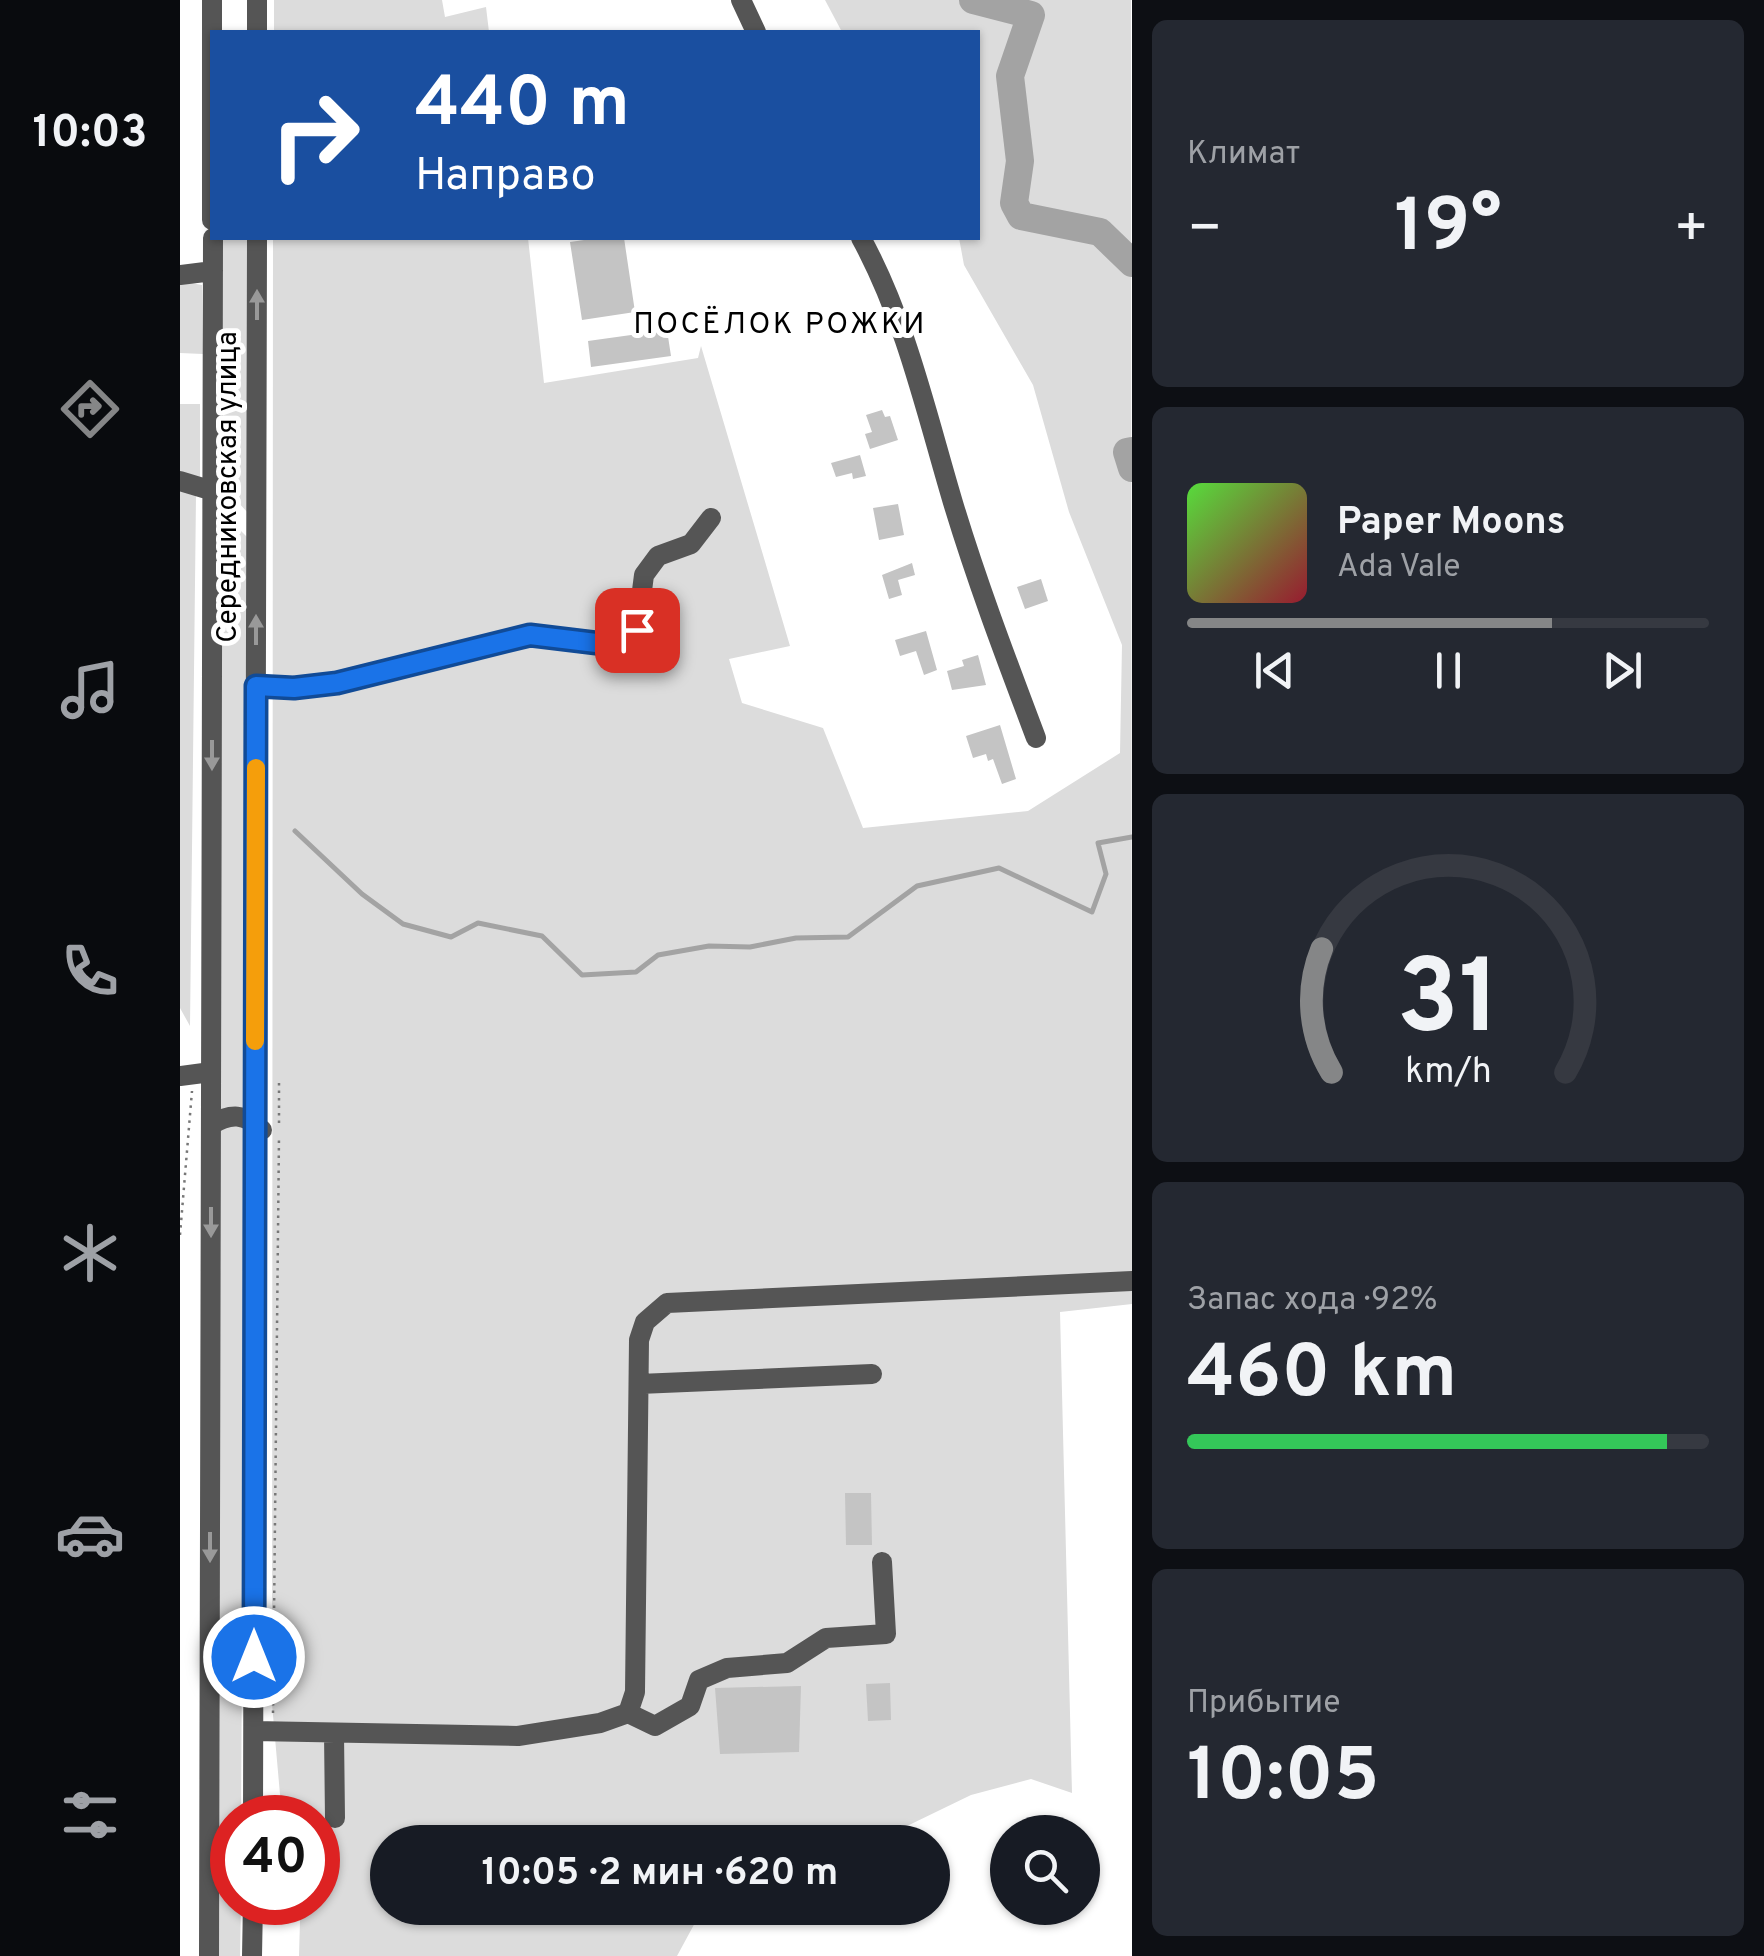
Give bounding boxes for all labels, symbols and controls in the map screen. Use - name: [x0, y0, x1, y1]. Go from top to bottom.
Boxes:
- text: 440 m: [415, 62, 630, 151]
- icon: right: [250, 70, 380, 200]
- text: 10:03: [32, 106, 148, 163]
- text: Климат: [1187, 135, 1300, 175]
- text: Направо: [415, 149, 596, 206]
- text: 19°: [1394, 183, 1502, 278]
- text: −: [1187, 196, 1222, 266]
- text: +: [1674, 196, 1709, 266]
- one-way arrow: [249, 289, 265, 321]
- district label: ПОСЁЛОК РОЖКИ: [633, 305, 927, 344]
- street label: Середниковская улица: [211, 331, 247, 643]
- icon: directions: [55, 374, 125, 444]
- text: Paper Moons: [1337, 499, 1566, 548]
- text: Ada Vale: [1337, 548, 1461, 588]
- pin: [595, 588, 680, 673]
- icon: arrive: [610, 603, 665, 658]
- one-way arrow: [248, 614, 264, 646]
- icon: previous: [1247, 643, 1302, 698]
- icon: pause: [1421, 643, 1476, 698]
- icon: next: [1595, 643, 1650, 698]
- icon: music: [55, 655, 125, 725]
- one-way arrow: [204, 739, 220, 771]
- icon: phone: [55, 936, 125, 1006]
- text: 31: [1396, 938, 1500, 1070]
- text: km/h: [1405, 1050, 1491, 1096]
- one-way arrow: [203, 1207, 219, 1239]
- icon: climate: [55, 1218, 125, 1288]
- text: Запас хода · 92%: [1187, 1281, 1438, 1321]
- text: 460 km: [1187, 1329, 1457, 1424]
- icon: car: [55, 1499, 125, 1569]
- one-way arrow: [202, 1532, 218, 1564]
- position arrow: [202, 1605, 306, 1709]
- text: Прибытие: [1187, 1684, 1341, 1724]
- text: 10:05: [1187, 1732, 1380, 1827]
- icon: filters: [55, 1780, 125, 1850]
- speed limit sign: 40: [210, 1795, 340, 1925]
- map controls: [990, 1815, 1100, 1925]
- button: search: [990, 1815, 1100, 1925]
- text: 10:05 · 2 мин · 620 m: [482, 1850, 838, 1899]

